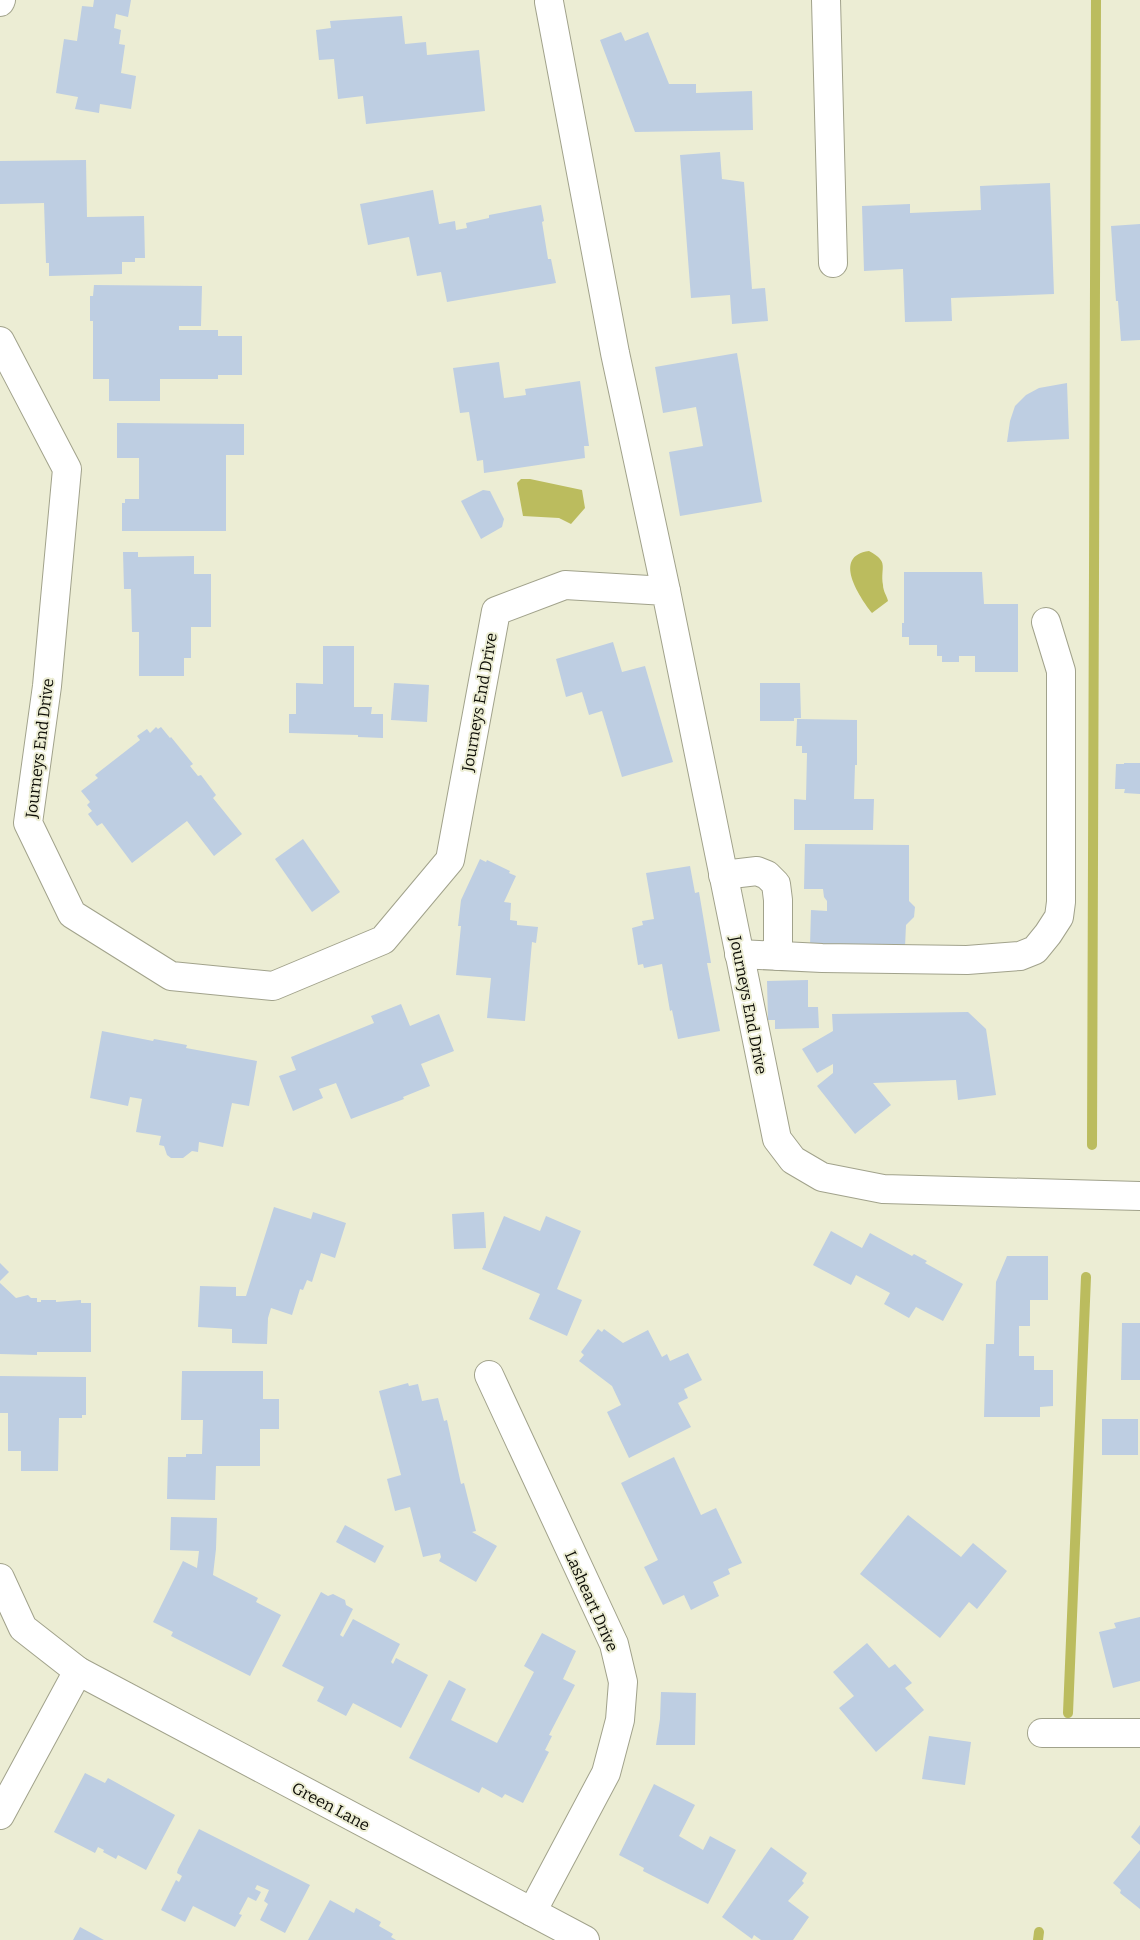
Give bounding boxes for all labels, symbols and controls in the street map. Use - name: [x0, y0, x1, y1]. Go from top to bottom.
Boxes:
- street label: Journeys End Drive: [458, 631, 501, 774]
- street label: Journeys End Drive: [21, 677, 57, 820]
- street label: Journeys End Drive: [726, 933, 771, 1076]
- street label: Lasheart Drive: [561, 1548, 622, 1654]
- street label: Green Lane: [289, 1778, 373, 1835]

